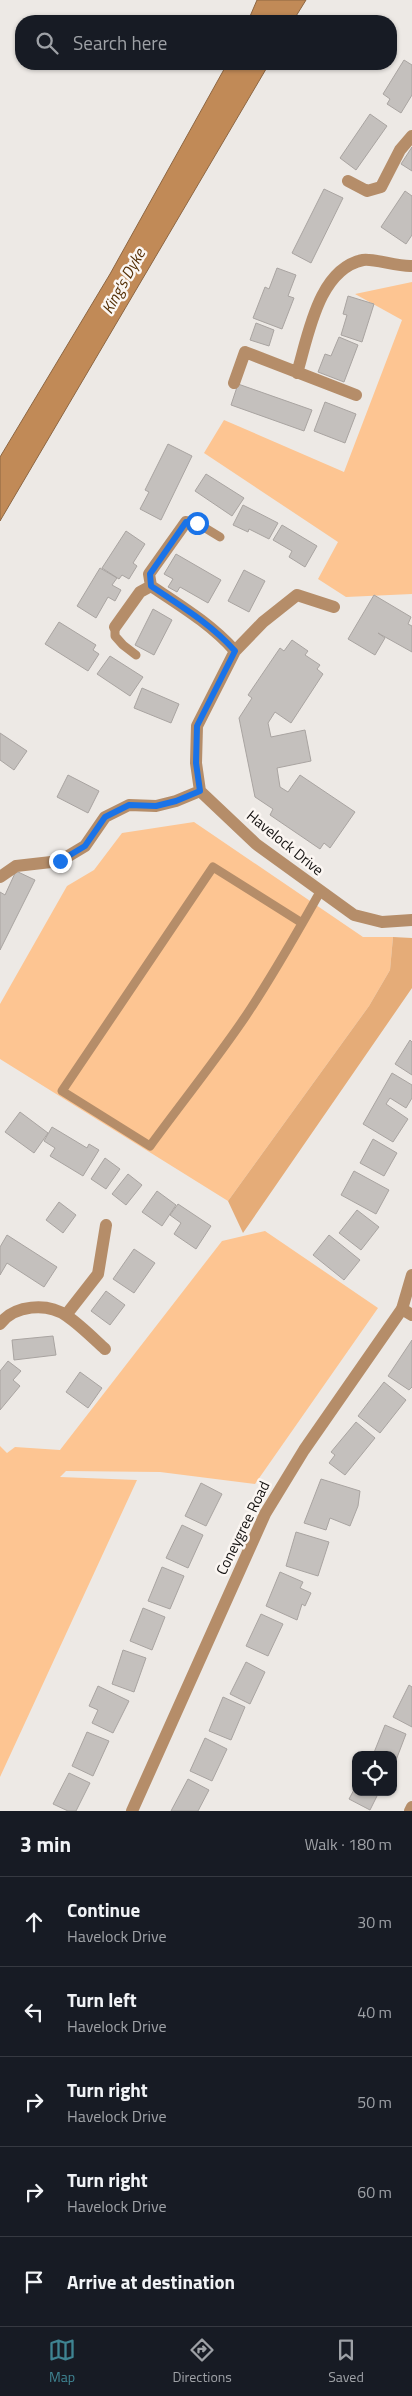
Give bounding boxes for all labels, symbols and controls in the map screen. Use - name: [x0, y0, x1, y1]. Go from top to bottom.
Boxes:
- search box: [15, 15, 397, 70]
- text: Search here: [73, 28, 167, 57]
- icon: search: [33, 29, 61, 57]
- water label: King's Dyke: [95, 243, 152, 318]
- route start: [186, 512, 209, 535]
- street label: Havelock Drive: [242, 804, 329, 881]
- route end: [49, 850, 72, 873]
- street label: Coneygree Road: [210, 1477, 275, 1579]
- map controls: [352, 1751, 397, 1796]
- button: locate: [352, 1751, 397, 1796]
- text: 3 min: [20, 1828, 71, 1860]
- text: Walk · 180 m: [304, 1832, 392, 1856]
- text: Continue: [67, 1895, 140, 1924]
- icon: ahead: [20, 1908, 48, 1936]
- text: 30 m: [357, 1910, 392, 1934]
- text: Havelock Drive: [67, 1924, 167, 1948]
- text: Turn left: [67, 1985, 137, 2014]
- icon: left: [20, 1998, 48, 2026]
- text: 40 m: [357, 2000, 392, 2024]
- text: Havelock Drive: [67, 2014, 167, 2038]
- text: Turn right: [67, 2075, 148, 2104]
- icon: right: [20, 2088, 48, 2116]
- text: 50 m: [357, 2090, 392, 2114]
- text: Havelock Drive: [67, 2104, 167, 2128]
- text: Turn right: [67, 2165, 148, 2194]
- icon: right: [20, 2178, 48, 2206]
- text: 60 m: [357, 2180, 392, 2204]
- text: Havelock Drive: [67, 2194, 167, 2218]
- text: Arrive at destination: [67, 2267, 235, 2296]
- icon: arrive: [20, 2268, 48, 2296]
- tab: Map: [48, 2336, 76, 2387]
- tab: Directions: [172, 2336, 232, 2387]
- tab: Saved: [328, 2336, 364, 2387]

